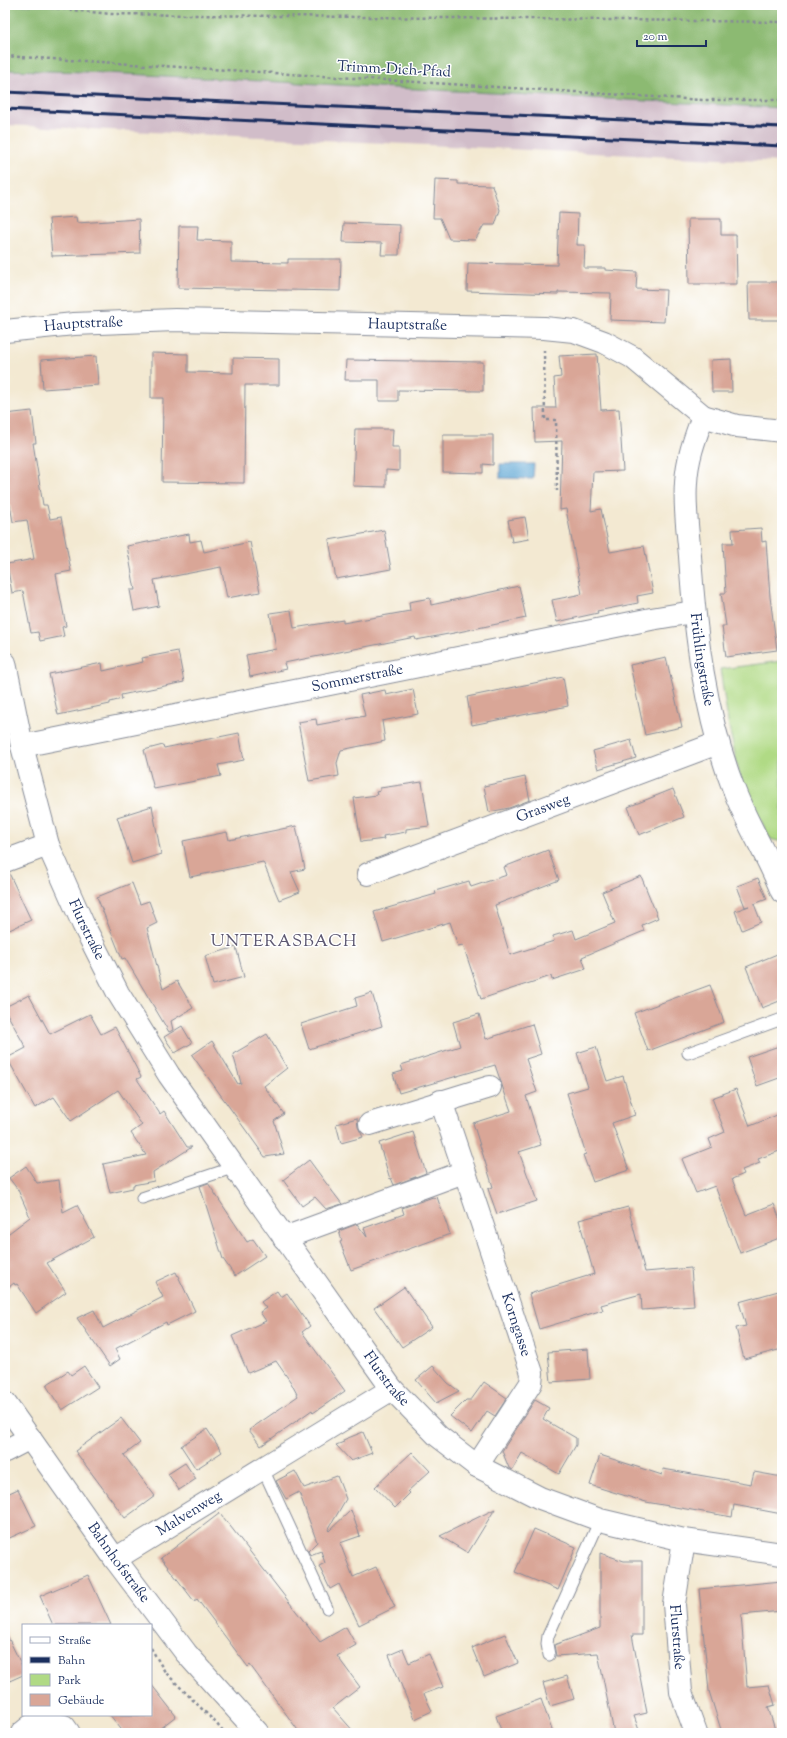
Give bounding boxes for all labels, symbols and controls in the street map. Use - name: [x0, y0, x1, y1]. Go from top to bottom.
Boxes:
- scale bar: [637, 22, 706, 48]
- text: 20 m: [643, 28, 668, 46]
- street label: Trimm-Dich-Pfad: [337, 57, 452, 83]
- street label: Hauptstraße: [43, 312, 124, 337]
- street label: Hauptstraße: [368, 314, 447, 336]
- street label: Frühlingstraße: [684, 612, 719, 708]
- street label: Sommerstraße: [310, 659, 405, 698]
- street label: Grasweg: [513, 789, 573, 828]
- street label: Flurstraße: [63, 896, 110, 964]
- district label: UNTERASBACH: [211, 930, 357, 954]
- street label: Korngasse: [495, 1290, 536, 1359]
- street label: Flurstraße: [358, 1347, 414, 1411]
- street label: Malvenweg: [153, 1486, 226, 1541]
- street label: Bahnhofstraße: [82, 1518, 155, 1607]
- street label: Flurstraße: [664, 1604, 690, 1670]
- legend: [22, 1624, 152, 1716]
- text: Straße: [58, 1632, 92, 1650]
- text: Bahn: [58, 1652, 85, 1670]
- text: Park: [58, 1672, 81, 1690]
- text: Gebäude: [58, 1692, 105, 1710]

